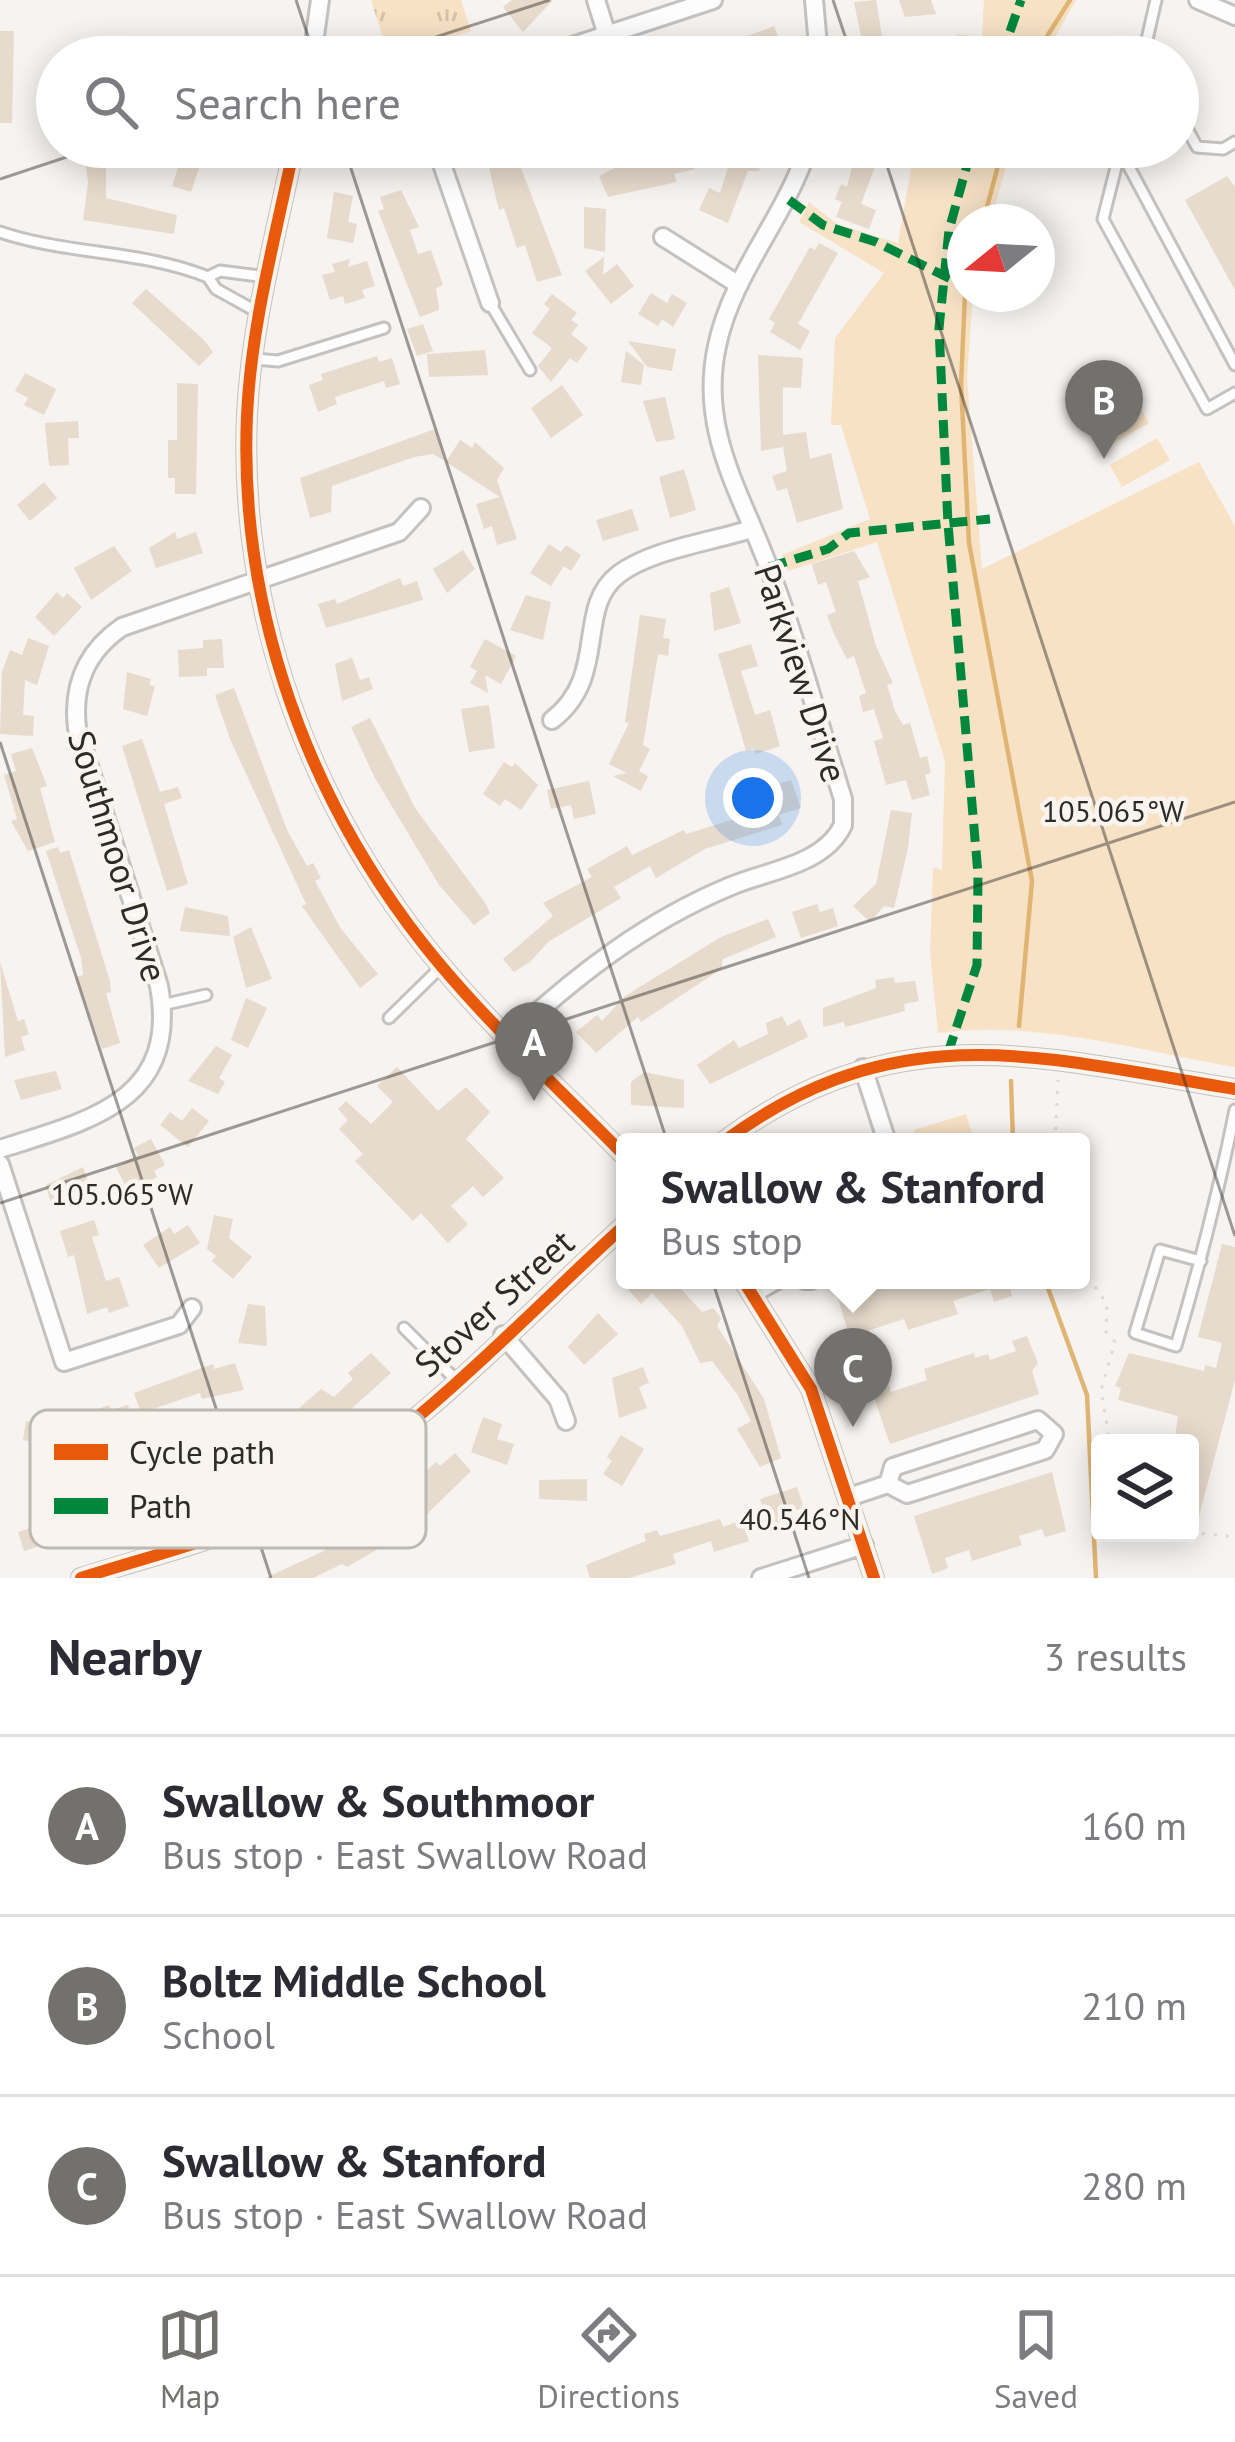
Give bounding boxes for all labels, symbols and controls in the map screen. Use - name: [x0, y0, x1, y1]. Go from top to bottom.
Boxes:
- search box: [36, 36, 1199, 168]
- icon: search: [78, 69, 144, 135]
- text: Search here: [174, 73, 401, 131]
- north arrow: [947, 204, 1055, 312]
- pin: B: [1065, 360, 1143, 459]
- street label: Parkview Drive: [744, 558, 859, 788]
- street label: Southmoor Drive: [58, 725, 179, 987]
- your location: [723, 768, 783, 828]
- text: 105.065°W: [1042, 791, 1184, 830]
- pin: A: [495, 1002, 573, 1101]
- popup: [616, 1133, 1090, 1289]
- text: Swallow & Stanford: [661, 1157, 1045, 1215]
- text: 105.065°W: [51, 1174, 193, 1213]
- text: Bus stop: [661, 1215, 803, 1266]
- street label: Stover Street: [404, 1219, 583, 1387]
- pin: C: [814, 1328, 892, 1427]
- legend: [30, 1410, 426, 1548]
- text: Cycle path: [129, 1430, 275, 1473]
- map controls: [1091, 1434, 1199, 1542]
- button: layers: [1091, 1434, 1199, 1542]
- text: Path: [129, 1484, 192, 1527]
- text: 40.546°N: [739, 1499, 861, 1538]
- text: Nearby: [48, 1623, 202, 1689]
- text: 3 results: [1044, 1631, 1187, 1682]
- text: Swallow & Southmoor: [162, 1771, 594, 1829]
- text: A: [75, 1800, 99, 1851]
- text: 160 m: [1081, 1800, 1187, 1851]
- text: Bus stop · East Swallow Road: [162, 1829, 648, 1880]
- text: Boltz Middle School: [162, 1951, 546, 2009]
- text: B: [75, 1980, 99, 2031]
- text: 210 m: [1081, 1980, 1187, 2031]
- text: School: [162, 2009, 275, 2060]
- text: Swallow & Stanford: [162, 2131, 546, 2189]
- text: C: [76, 2160, 98, 2211]
- text: 280 m: [1081, 2160, 1187, 2211]
- text: Bus stop · East Swallow Road: [162, 2189, 648, 2240]
- tab: Map: [157, 2302, 223, 2417]
- tab: Directions: [537, 2302, 680, 2417]
- tab: Saved: [994, 2302, 1078, 2417]

